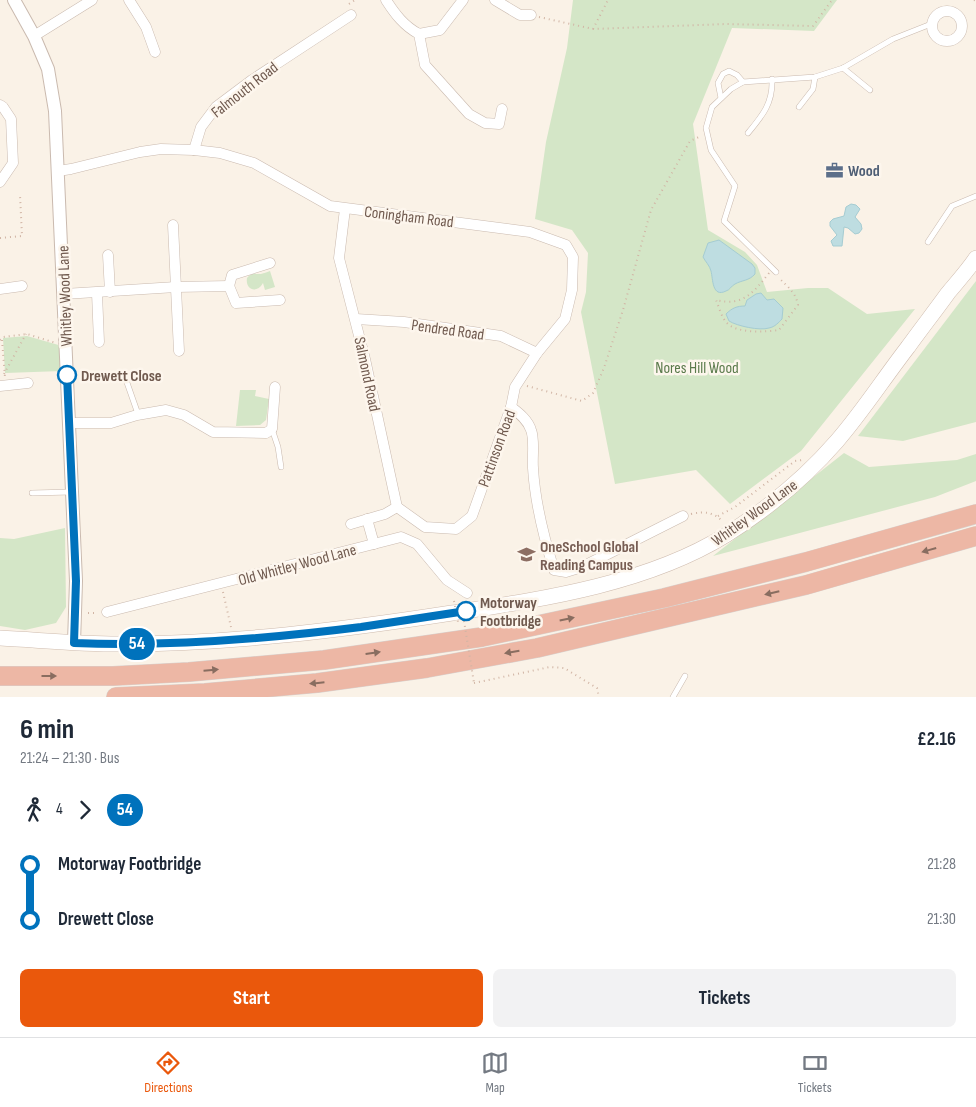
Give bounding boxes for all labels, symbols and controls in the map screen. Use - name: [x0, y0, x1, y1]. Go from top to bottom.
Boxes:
- street label: Falmouth Road: [208, 58, 282, 122]
- office icon: Wood: [824, 160, 844, 180]
- place label: Wood: [848, 162, 880, 181]
- street label: Coningham Road: [363, 203, 455, 232]
- street label: Whitley Wood Lane: [54, 245, 77, 347]
- street label: Pendred Road: [410, 316, 485, 345]
- street label: Salmond Road: [349, 335, 384, 413]
- park label: Nores Hill Wood: [655, 359, 739, 378]
- marker: Drewett Close: [57, 365, 77, 385]
- place label: Drewett Close: [81, 367, 162, 386]
- street label: Pattinson Road: [475, 407, 520, 490]
- street label: Whitley Wood Lane: [708, 476, 801, 551]
- place label: OneSchool Global Reading Campus: [540, 538, 638, 575]
- street label: Old Whitley Wood Lane: [236, 541, 358, 590]
- school or university icon: OneSchool Global Reading Campus: [516, 545, 536, 565]
- one-way arrow: [922, 546, 937, 554]
- one-way arrow: [765, 589, 780, 597]
- place label: Motorway Footbridge: [480, 594, 541, 631]
- marker: Motorway Footbridge: [456, 601, 476, 621]
- one-way arrow: [560, 615, 576, 623]
- line badge: 54: [114, 628, 160, 660]
- text: 54: [129, 633, 145, 654]
- one-way arrow: [365, 649, 381, 657]
- one-way arrow: [503, 649, 519, 657]
- one-way arrow: [203, 666, 219, 674]
- one-way arrow: [41, 672, 57, 680]
- one-way arrow: [308, 679, 324, 687]
- text: 6 min: [20, 713, 74, 746]
- text: £2.16: [917, 728, 956, 751]
- text: 21:24 – 21:30 · Bus: [20, 749, 119, 768]
- icon: walk: [20, 796, 48, 824]
- icon: forward: [71, 796, 99, 824]
- text: 54: [117, 799, 133, 820]
- text: 4: [56, 800, 63, 819]
- text: Motorway Footbridge: [58, 853, 201, 876]
- text: 21:28: [927, 855, 956, 874]
- text: Drewett Close: [58, 908, 154, 931]
- text: 21:30: [927, 910, 956, 929]
- button: Start: [20, 969, 483, 1027]
- button: Tickets: [493, 969, 956, 1027]
- tab: Directions: [144, 1049, 192, 1096]
- tab: Map: [481, 1049, 509, 1096]
- tab: Tickets: [798, 1049, 832, 1096]

